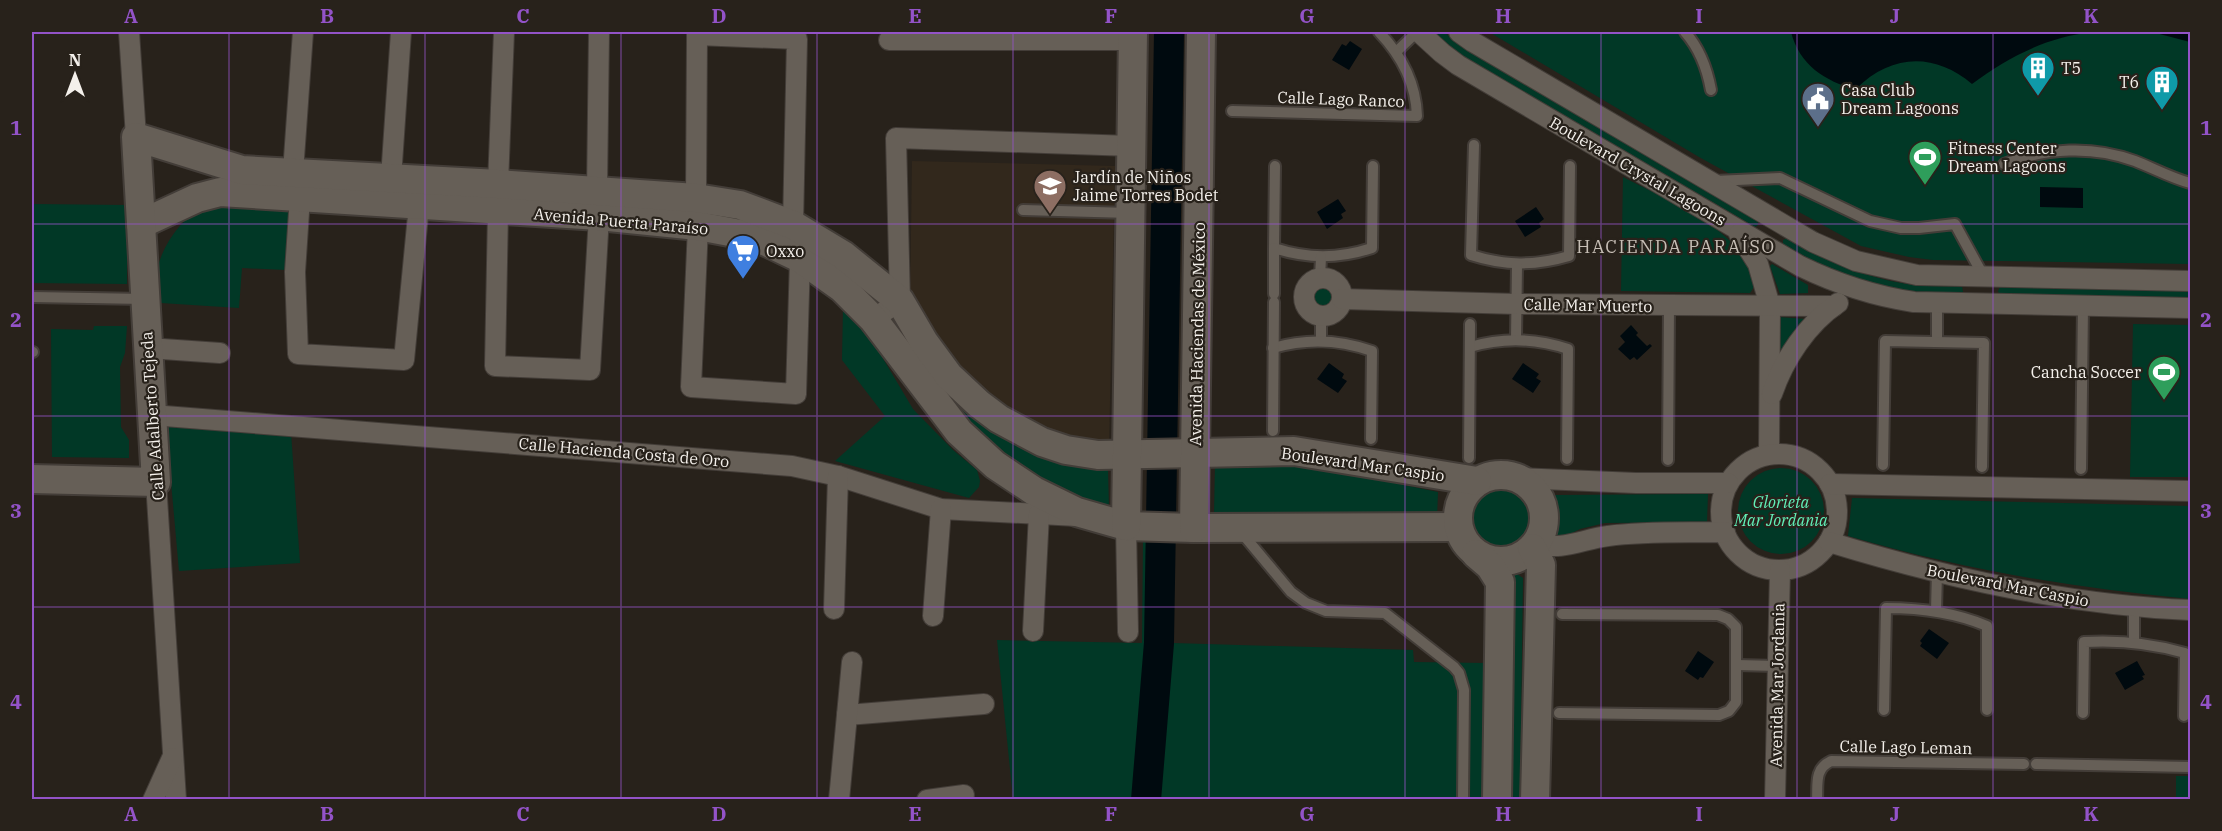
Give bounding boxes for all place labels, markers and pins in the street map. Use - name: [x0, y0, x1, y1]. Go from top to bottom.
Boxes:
- building icon: T5: [2020, 50, 2056, 97]
- place label: T5: [2061, 58, 2081, 78]
- building icon: T6: [2144, 64, 2180, 111]
- place label: T6: [2119, 72, 2139, 92]
- place label: Casa Club Dream Lagoons: [1841, 80, 1959, 118]
- public building icon: Casa Club Dream Lagoons: [1800, 81, 1836, 128]
- place label: Fitness Center Dream Lagoons: [1948, 138, 2066, 176]
- sports icon: Fitness Center Dream Lagoons: [1907, 139, 1943, 186]
- place label: Jardín de Niños Jaime Torres Bodet: [1073, 167, 1219, 205]
- school or university icon: Jardín de Niños Jaime Torres Bodet: [1032, 168, 1068, 215]
- supermarket icon: Oxxo: [725, 233, 761, 280]
- place label: Oxxo: [766, 241, 804, 261]
- sports icon: Cancha Soccer: [2146, 354, 2182, 401]
- place label: Cancha Soccer: [2031, 362, 2141, 382]

